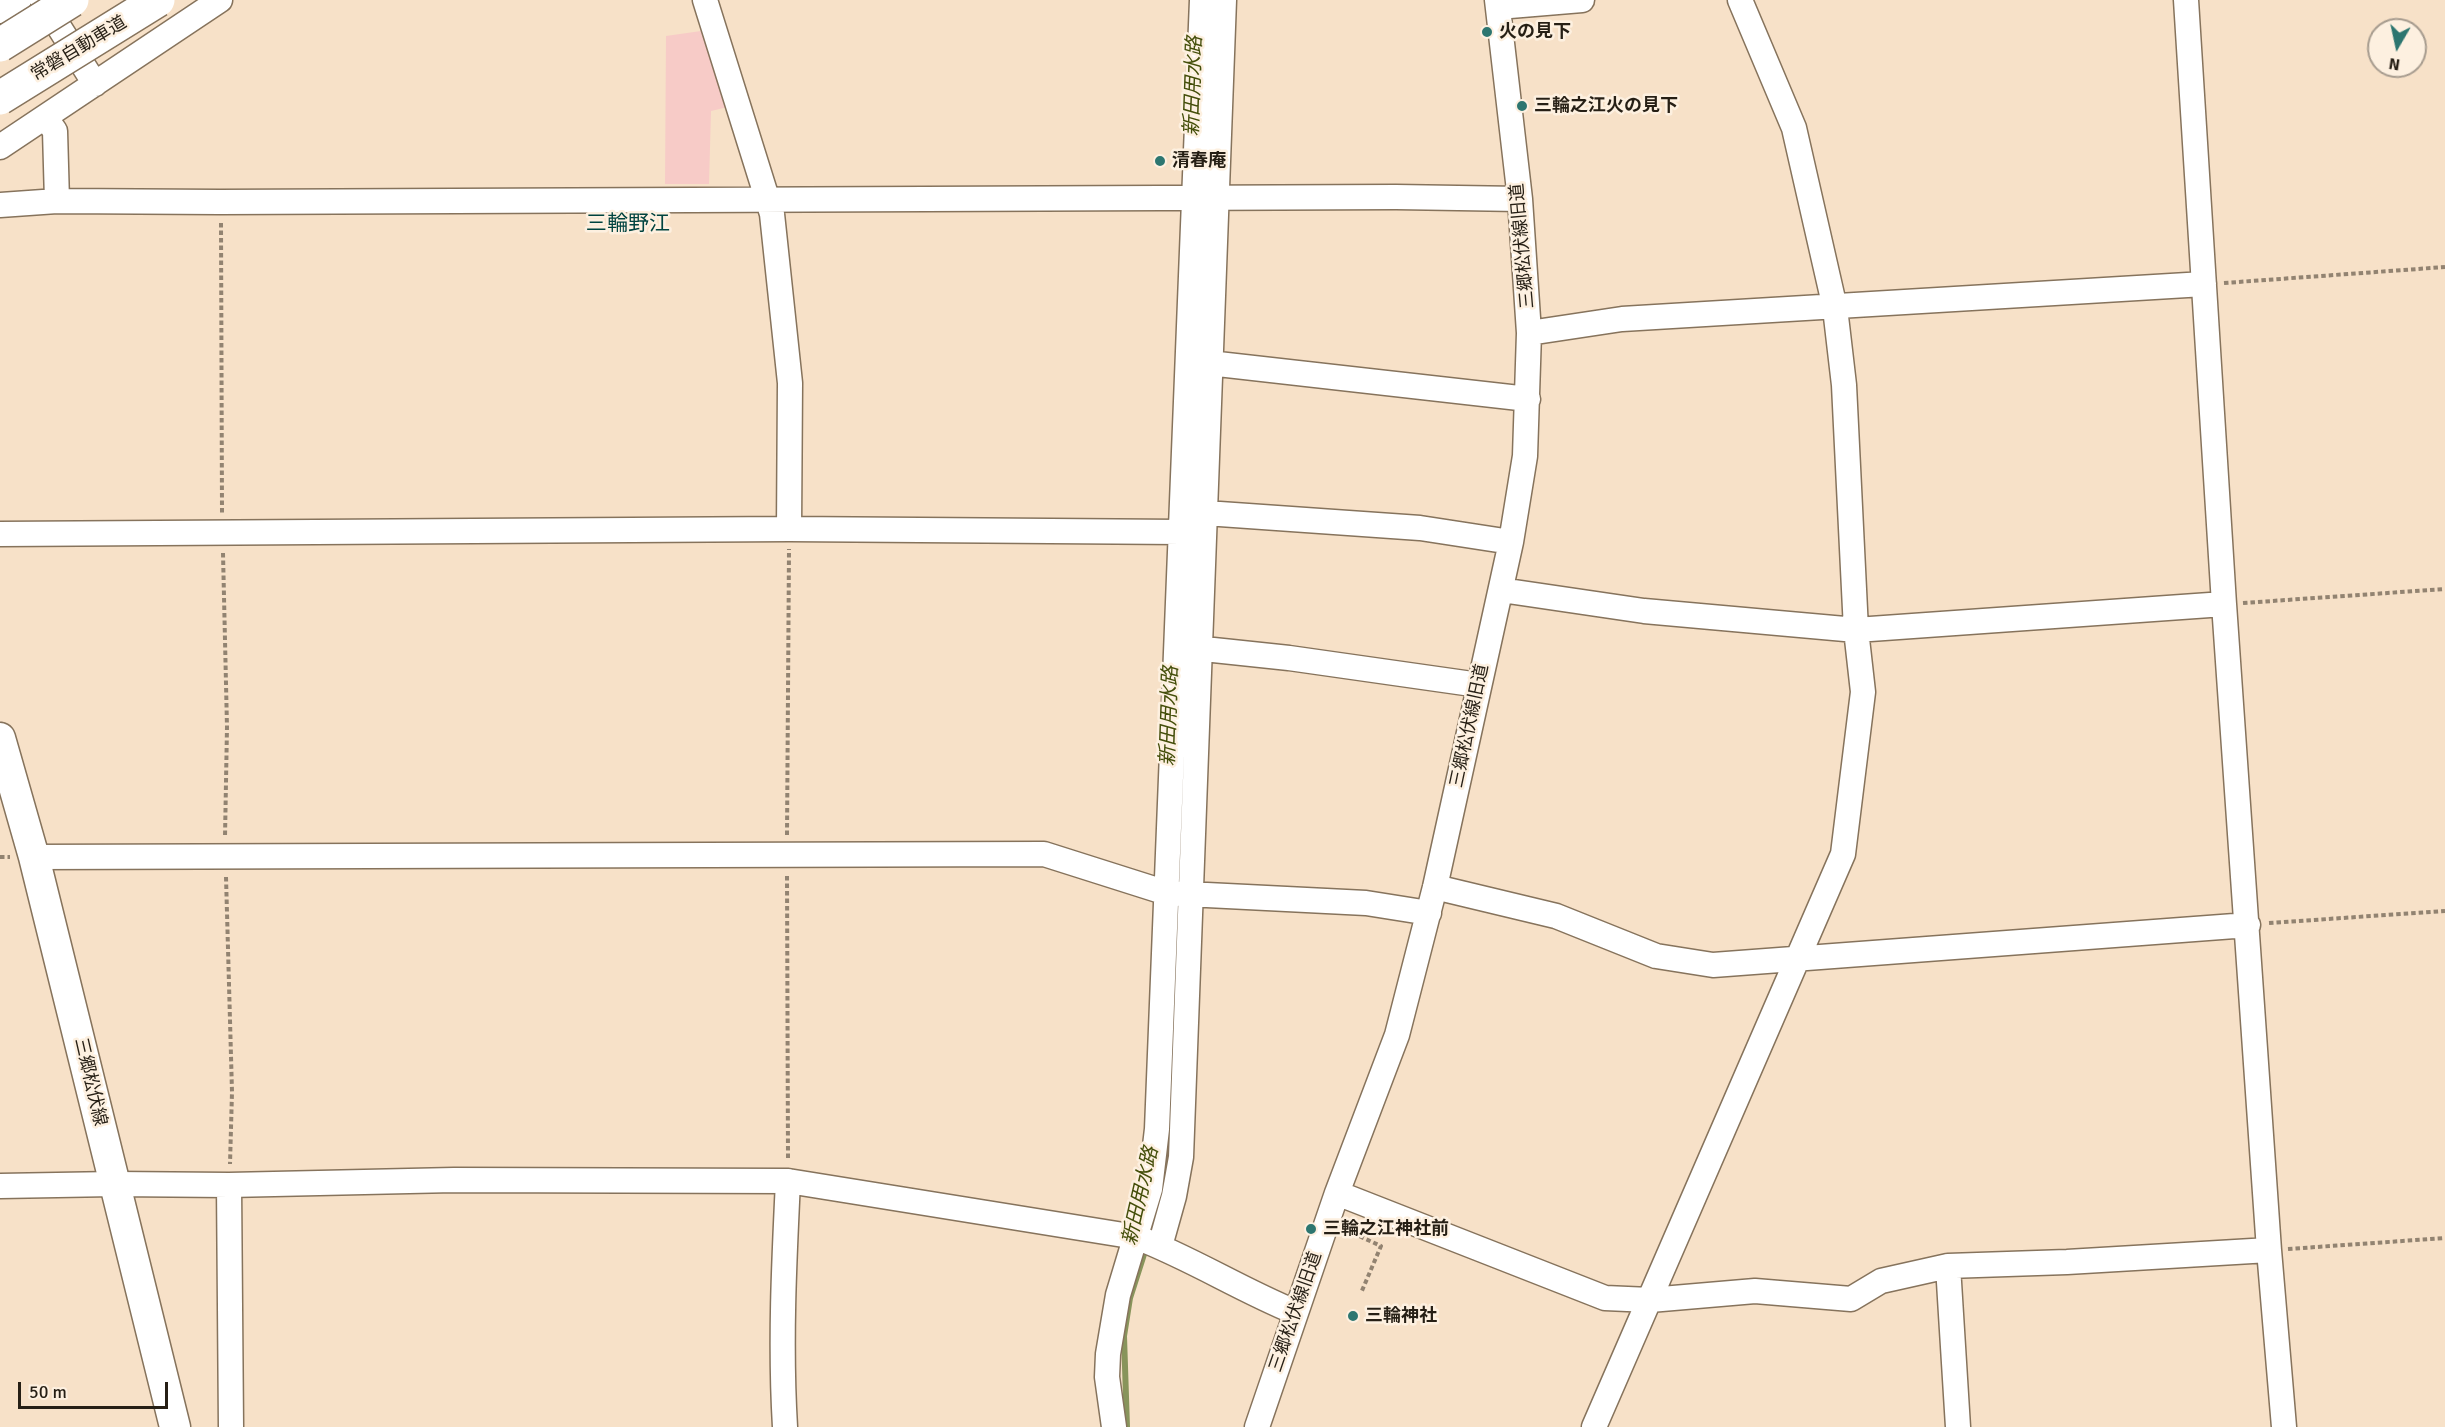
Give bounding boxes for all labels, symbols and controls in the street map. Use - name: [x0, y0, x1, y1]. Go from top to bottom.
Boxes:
- street label: 常磐自動車道: [27, 12, 131, 86]
- north arrow: [2367, 18, 2427, 78]
- place label: 火の見下: [1499, 21, 1571, 43]
- marker: 火の見下: [1480, 25, 1494, 39]
- water label: 新田用水路: [1180, 36, 1208, 136]
- text: N: [2387, 53, 2402, 75]
- place label: 三輪之江火の見下: [1534, 95, 1678, 117]
- marker: 三輪之江火の見下: [1515, 99, 1529, 113]
- place label: 清春庵: [1172, 150, 1226, 172]
- marker: 清春庵: [1153, 154, 1167, 168]
- street label: 三郷松伏線旧道: [1507, 182, 1539, 310]
- district label: 三輪野江: [586, 211, 670, 237]
- street label: 三郷松伏線旧道: [1446, 662, 1494, 790]
- water label: 新田用水路: [1156, 666, 1184, 766]
- street label: 三郷松伏線: [69, 1036, 111, 1128]
- water label: 新田用水路: [1118, 1145, 1164, 1247]
- place label: 三輪之江神社前: [1323, 1218, 1449, 1240]
- marker: 三輪之江神社前: [1304, 1222, 1318, 1236]
- street label: 三郷松伏線旧道: [1265, 1249, 1327, 1375]
- place label: 三輪神社: [1365, 1305, 1437, 1327]
- marker: 三輪神社: [1346, 1309, 1360, 1323]
- scale bar: [21, 1370, 171, 1408]
- text: 50 m: [29, 1381, 67, 1403]

